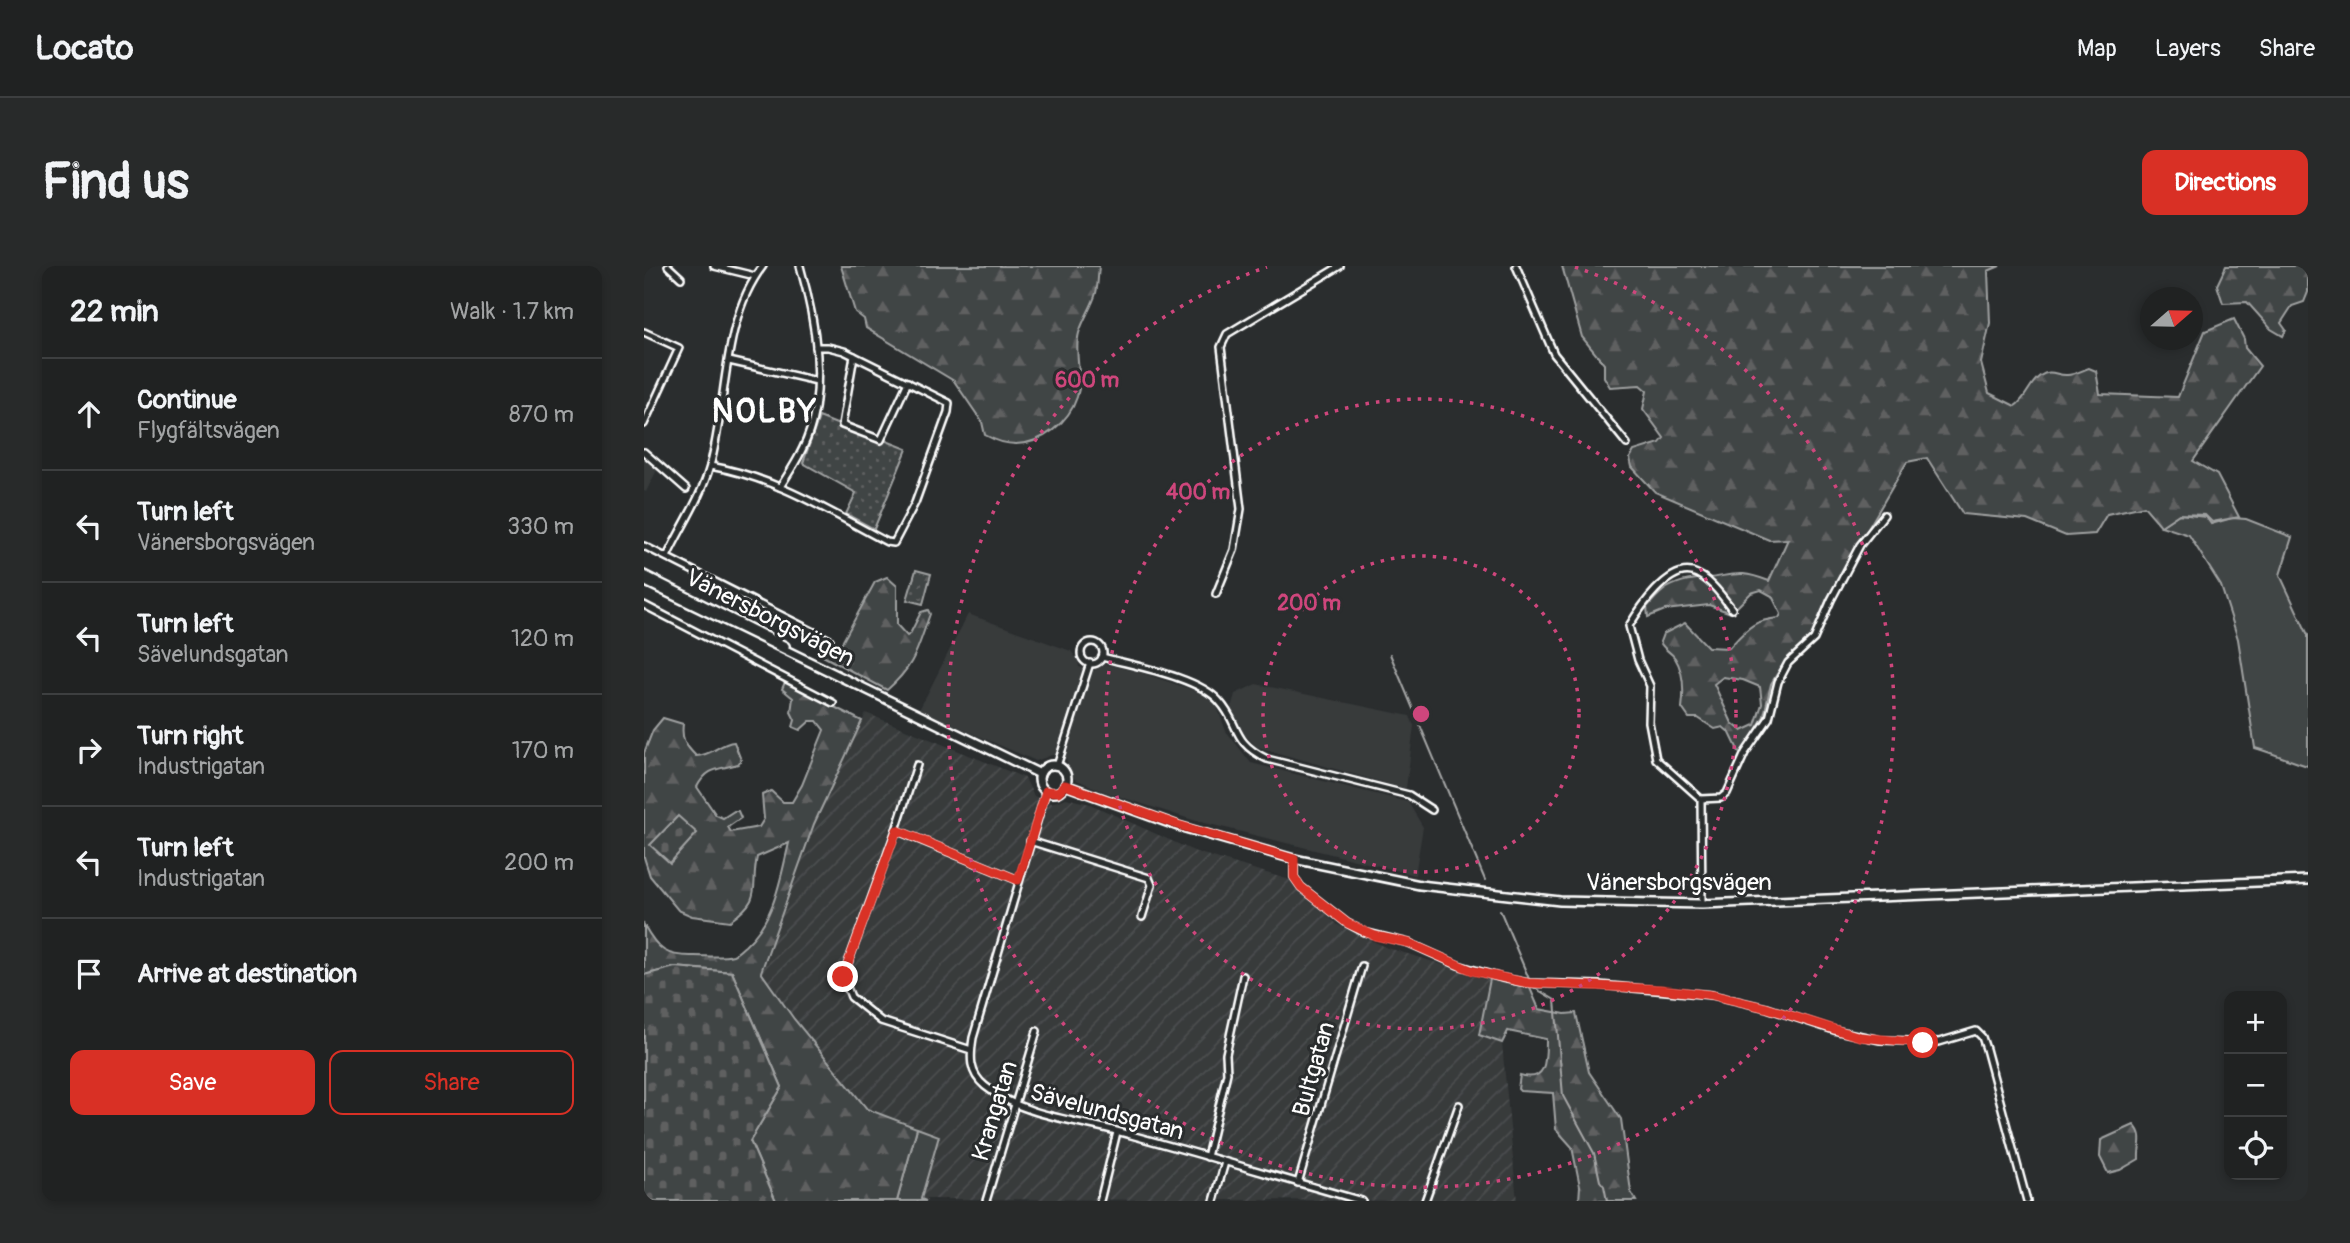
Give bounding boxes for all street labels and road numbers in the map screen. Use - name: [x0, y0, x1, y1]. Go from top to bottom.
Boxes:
- street label: Vänersborgsvägen: [681, 563, 859, 673]
- street label: Vänersborgsvägen: [1586, 868, 1772, 897]
- street label: Bultgatan: [1287, 1018, 1341, 1120]
- street label: Krangatan: [966, 1057, 1024, 1165]
- street label: Sävelundsgatan: [1027, 1078, 1187, 1146]

